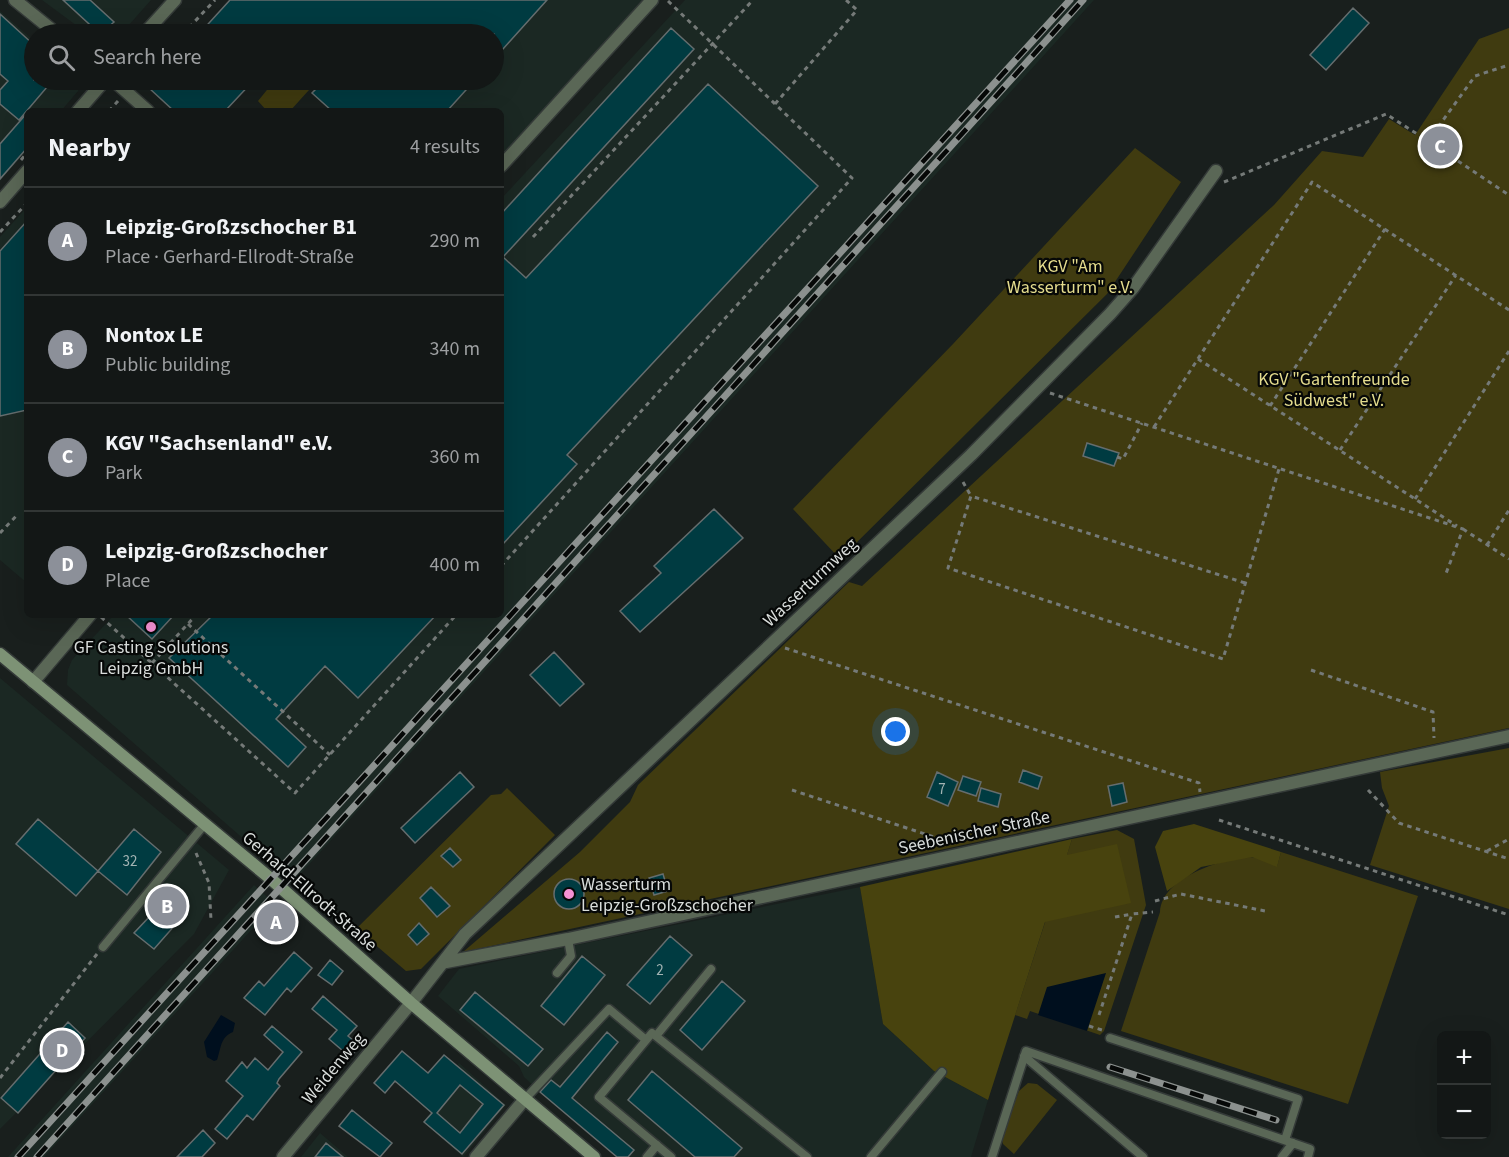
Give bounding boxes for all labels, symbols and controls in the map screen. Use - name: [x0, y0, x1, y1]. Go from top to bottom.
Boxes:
- search box: [24, 24, 504, 90]
- icon: search: [45, 41, 78, 74]
- text: Search here: [93, 41, 201, 73]
- pin: C: [1420, 124, 1460, 168]
- text: Nearby: [48, 129, 131, 166]
- text: 4 results: [410, 133, 480, 161]
- text: Leipzig-Großzschocher B1: [105, 211, 357, 243]
- text: A: [62, 227, 73, 255]
- text: 290 m: [430, 227, 480, 255]
- text: Place · Gerhard-Ellrodt-Straße: [105, 243, 354, 271]
- park label: KGV "Am Wasserturm" e.V.: [1007, 254, 1133, 300]
- text: Nontox LE: [105, 319, 203, 351]
- text: B: [61, 335, 74, 363]
- text: 340 m: [430, 335, 480, 363]
- text: Public building: [105, 351, 230, 379]
- park label: KGV "Gartenfreunde Südwest" e.V.: [1258, 367, 1410, 413]
- text: KGV "Sachsenland" e.V.: [105, 427, 333, 459]
- text: C: [62, 443, 73, 471]
- text: 360 m: [430, 443, 480, 471]
- text: Park: [105, 459, 142, 487]
- street label: Wasserturmweg: [758, 532, 863, 633]
- text: Leipzig-Großzschocher: [105, 535, 328, 567]
- text: D: [61, 551, 74, 579]
- text: 400 m: [430, 551, 480, 579]
- text: Place: [105, 567, 150, 595]
- marker: GF Casting Solutions Leipzig GmbH: [144, 620, 158, 634]
- place label: GF Casting Solutions Leipzig GmbH: [74, 635, 228, 681]
- your location: [881, 717, 910, 746]
- house number: 7: [938, 779, 946, 800]
- street label: Seebenischer Straße: [896, 804, 1052, 861]
- street label: Gerhard-Ellrodt-Straße: [237, 826, 383, 957]
- house number: 32: [123, 851, 137, 872]
- place label: Wasserturm Leipzig-Großzschocher: [581, 872, 754, 918]
- pin: B: [148, 884, 186, 928]
- marker: Wasserturm Leipzig-Großzschocher: [562, 887, 576, 901]
- pin: A: [256, 900, 296, 944]
- house number: 2: [656, 960, 664, 981]
- street label: Weidenweg: [296, 1027, 371, 1110]
- pin: D: [42, 1028, 82, 1072]
- map controls: [1437, 1031, 1491, 1139]
- button: +: [1437, 1031, 1491, 1085]
- button: −: [1437, 1085, 1491, 1139]

